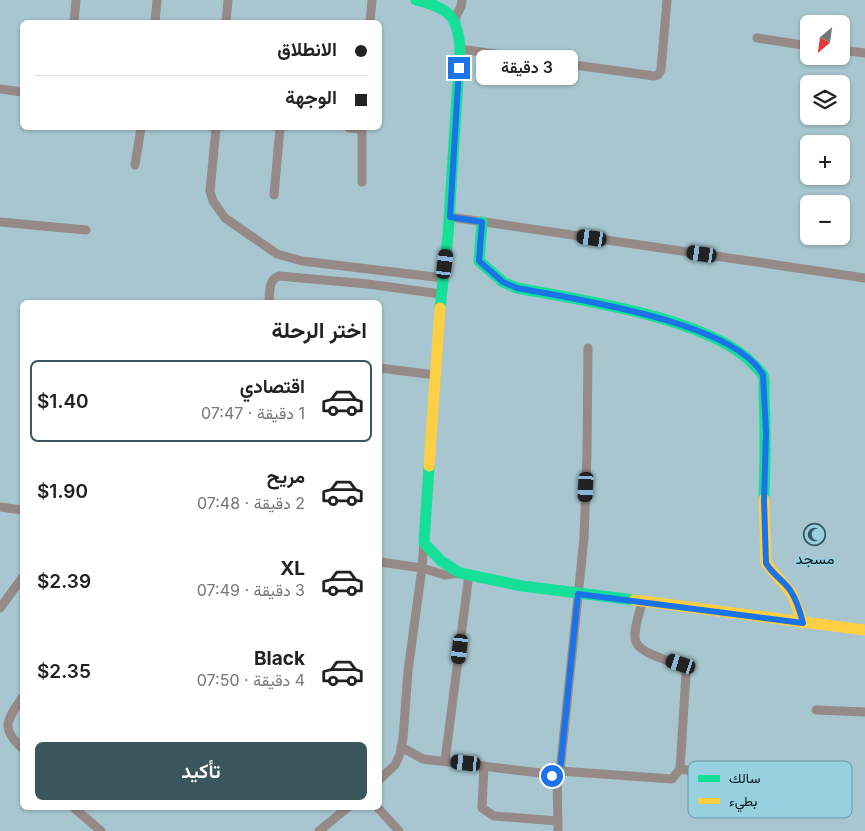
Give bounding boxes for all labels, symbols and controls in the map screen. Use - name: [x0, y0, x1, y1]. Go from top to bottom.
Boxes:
- north arrow: [800, 15, 850, 65]
- map controls: [800, 15, 850, 245]
- text: الانطلاق: [277, 38, 337, 61]
- callout: 3 دقيقة: [476, 50, 579, 86]
- route end: [448, 57, 470, 79]
- text: 3 دقيقة: [501, 57, 553, 77]
- button: layers: [800, 75, 850, 125]
- text: الوجهة: [285, 86, 337, 109]
- button: +: [800, 135, 850, 185]
- button: −: [800, 195, 850, 245]
- car: [576, 228, 607, 248]
- car: [686, 244, 717, 264]
- car: [435, 248, 454, 280]
- text: اختر الرحلة: [272, 317, 367, 343]
- text: اقتصادي: [240, 375, 305, 398]
- icon: car: [320, 379, 365, 424]
- text: $1.40: [37, 390, 89, 413]
- text: 1 دقيقة · 07:47: [201, 403, 305, 423]
- text: مريح: [267, 465, 305, 488]
- icon: car: [320, 469, 365, 514]
- car: [577, 472, 594, 502]
- text: $1.90: [37, 480, 88, 503]
- text: 2 دقيقة · 07:48: [197, 493, 305, 513]
- mosque icon: مسجد: [803, 523, 827, 547]
- place label: مسجد: [796, 549, 834, 568]
- text: XL: [280, 557, 305, 580]
- icon: car: [320, 559, 365, 604]
- text: $2.39: [37, 570, 91, 593]
- text: 3 دقيقة · 07:49: [197, 580, 305, 600]
- car: [450, 633, 469, 665]
- text: Black: [254, 647, 305, 670]
- icon: car: [320, 649, 365, 694]
- car: [664, 652, 697, 676]
- text: $2.35: [37, 660, 91, 683]
- text: 4 دقيقة · 07:50: [197, 670, 305, 690]
- button: تأكيد: [35, 742, 367, 800]
- car: [450, 754, 481, 772]
- legend: [688, 761, 852, 818]
- route start: [541, 765, 563, 787]
- text: سالك: [729, 769, 760, 786]
- text: بطيء: [729, 792, 757, 813]

